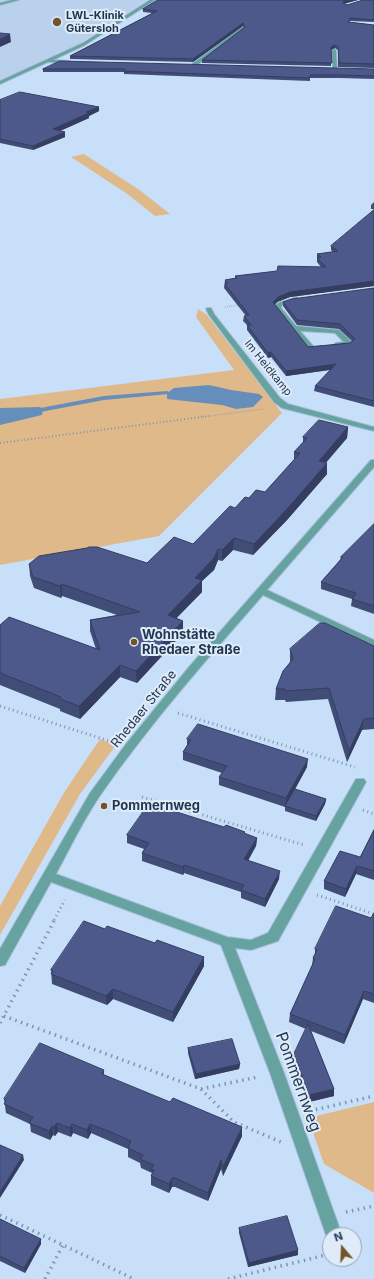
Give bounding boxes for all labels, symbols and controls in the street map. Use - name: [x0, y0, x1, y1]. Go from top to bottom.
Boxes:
- place label: LWL-Klinik Gütersloh: [66, 9, 124, 35]
- marker: LWL-Klinik Gütersloh: [51, 16, 63, 28]
- street label: Im Heidkamp: [241, 337, 295, 399]
- place label: Wohnstätte Rhedaer Straße: [142, 627, 240, 658]
- marker: Wohnstätte Rhedaer Straße: [129, 637, 139, 647]
- street label: Rhedaer Straße: [108, 667, 180, 751]
- place label: Pommernweg: [112, 798, 200, 814]
- marker: Pommernweg: [99, 801, 109, 811]
- street label: Pommernweg: [271, 1029, 325, 1135]
- north arrow: [322, 1227, 362, 1267]
- text: N: [332, 1229, 345, 1245]

